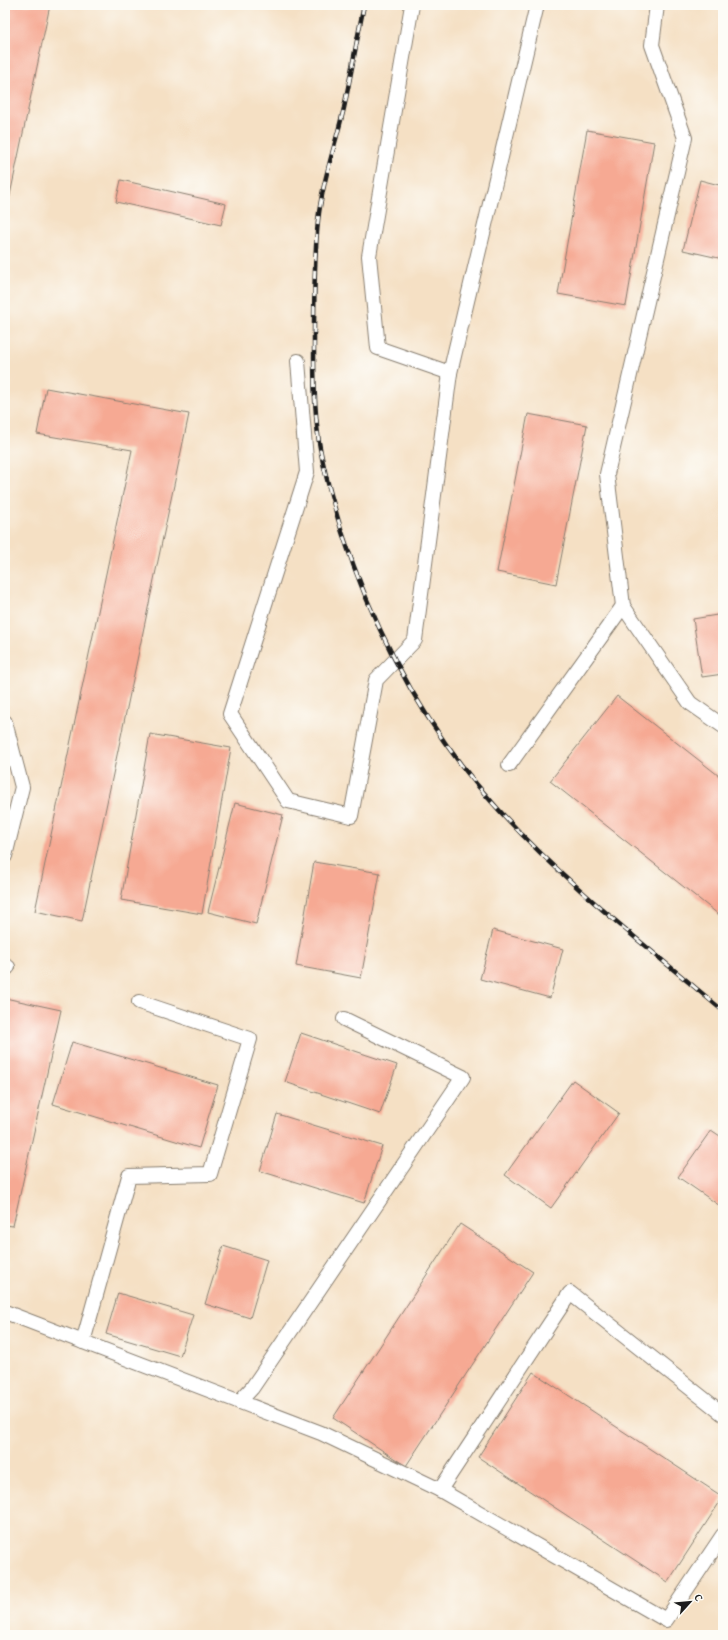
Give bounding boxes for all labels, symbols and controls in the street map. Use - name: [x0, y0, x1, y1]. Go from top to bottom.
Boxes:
- north arrow: [670, 1582, 710, 1622]
- text: С: [690, 1591, 707, 1604]

